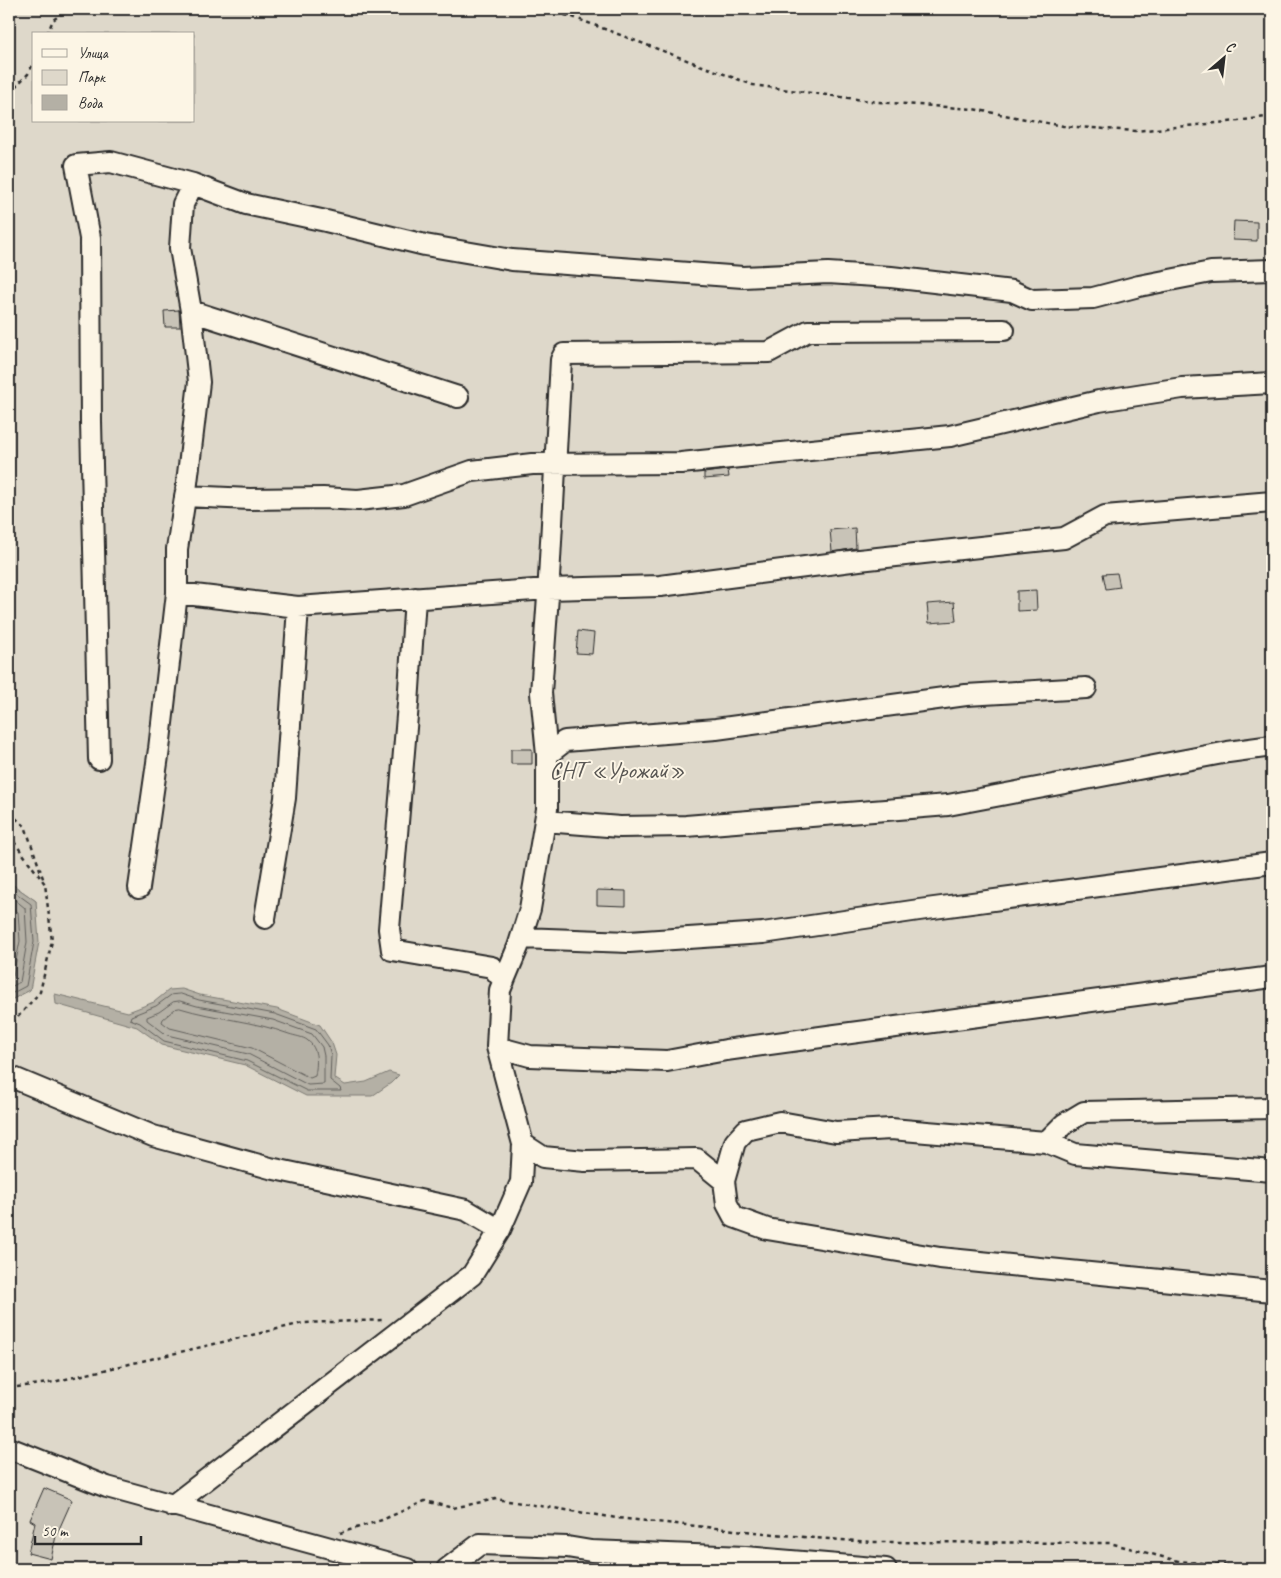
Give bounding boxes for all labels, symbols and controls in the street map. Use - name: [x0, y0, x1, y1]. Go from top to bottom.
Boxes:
- legend: [32, 32, 195, 122]
- north arrow: [1198, 32, 1248, 82]
- text: С: [1223, 38, 1239, 57]
- text: Улица: [78, 44, 109, 63]
- text: Парк: [78, 68, 106, 87]
- text: Вода: [78, 94, 103, 113]
- park label: СНТ «Урожай»: [549, 755, 685, 785]
- scale bar: [35, 1513, 141, 1545]
- text: 50 m: [42, 1522, 69, 1541]

